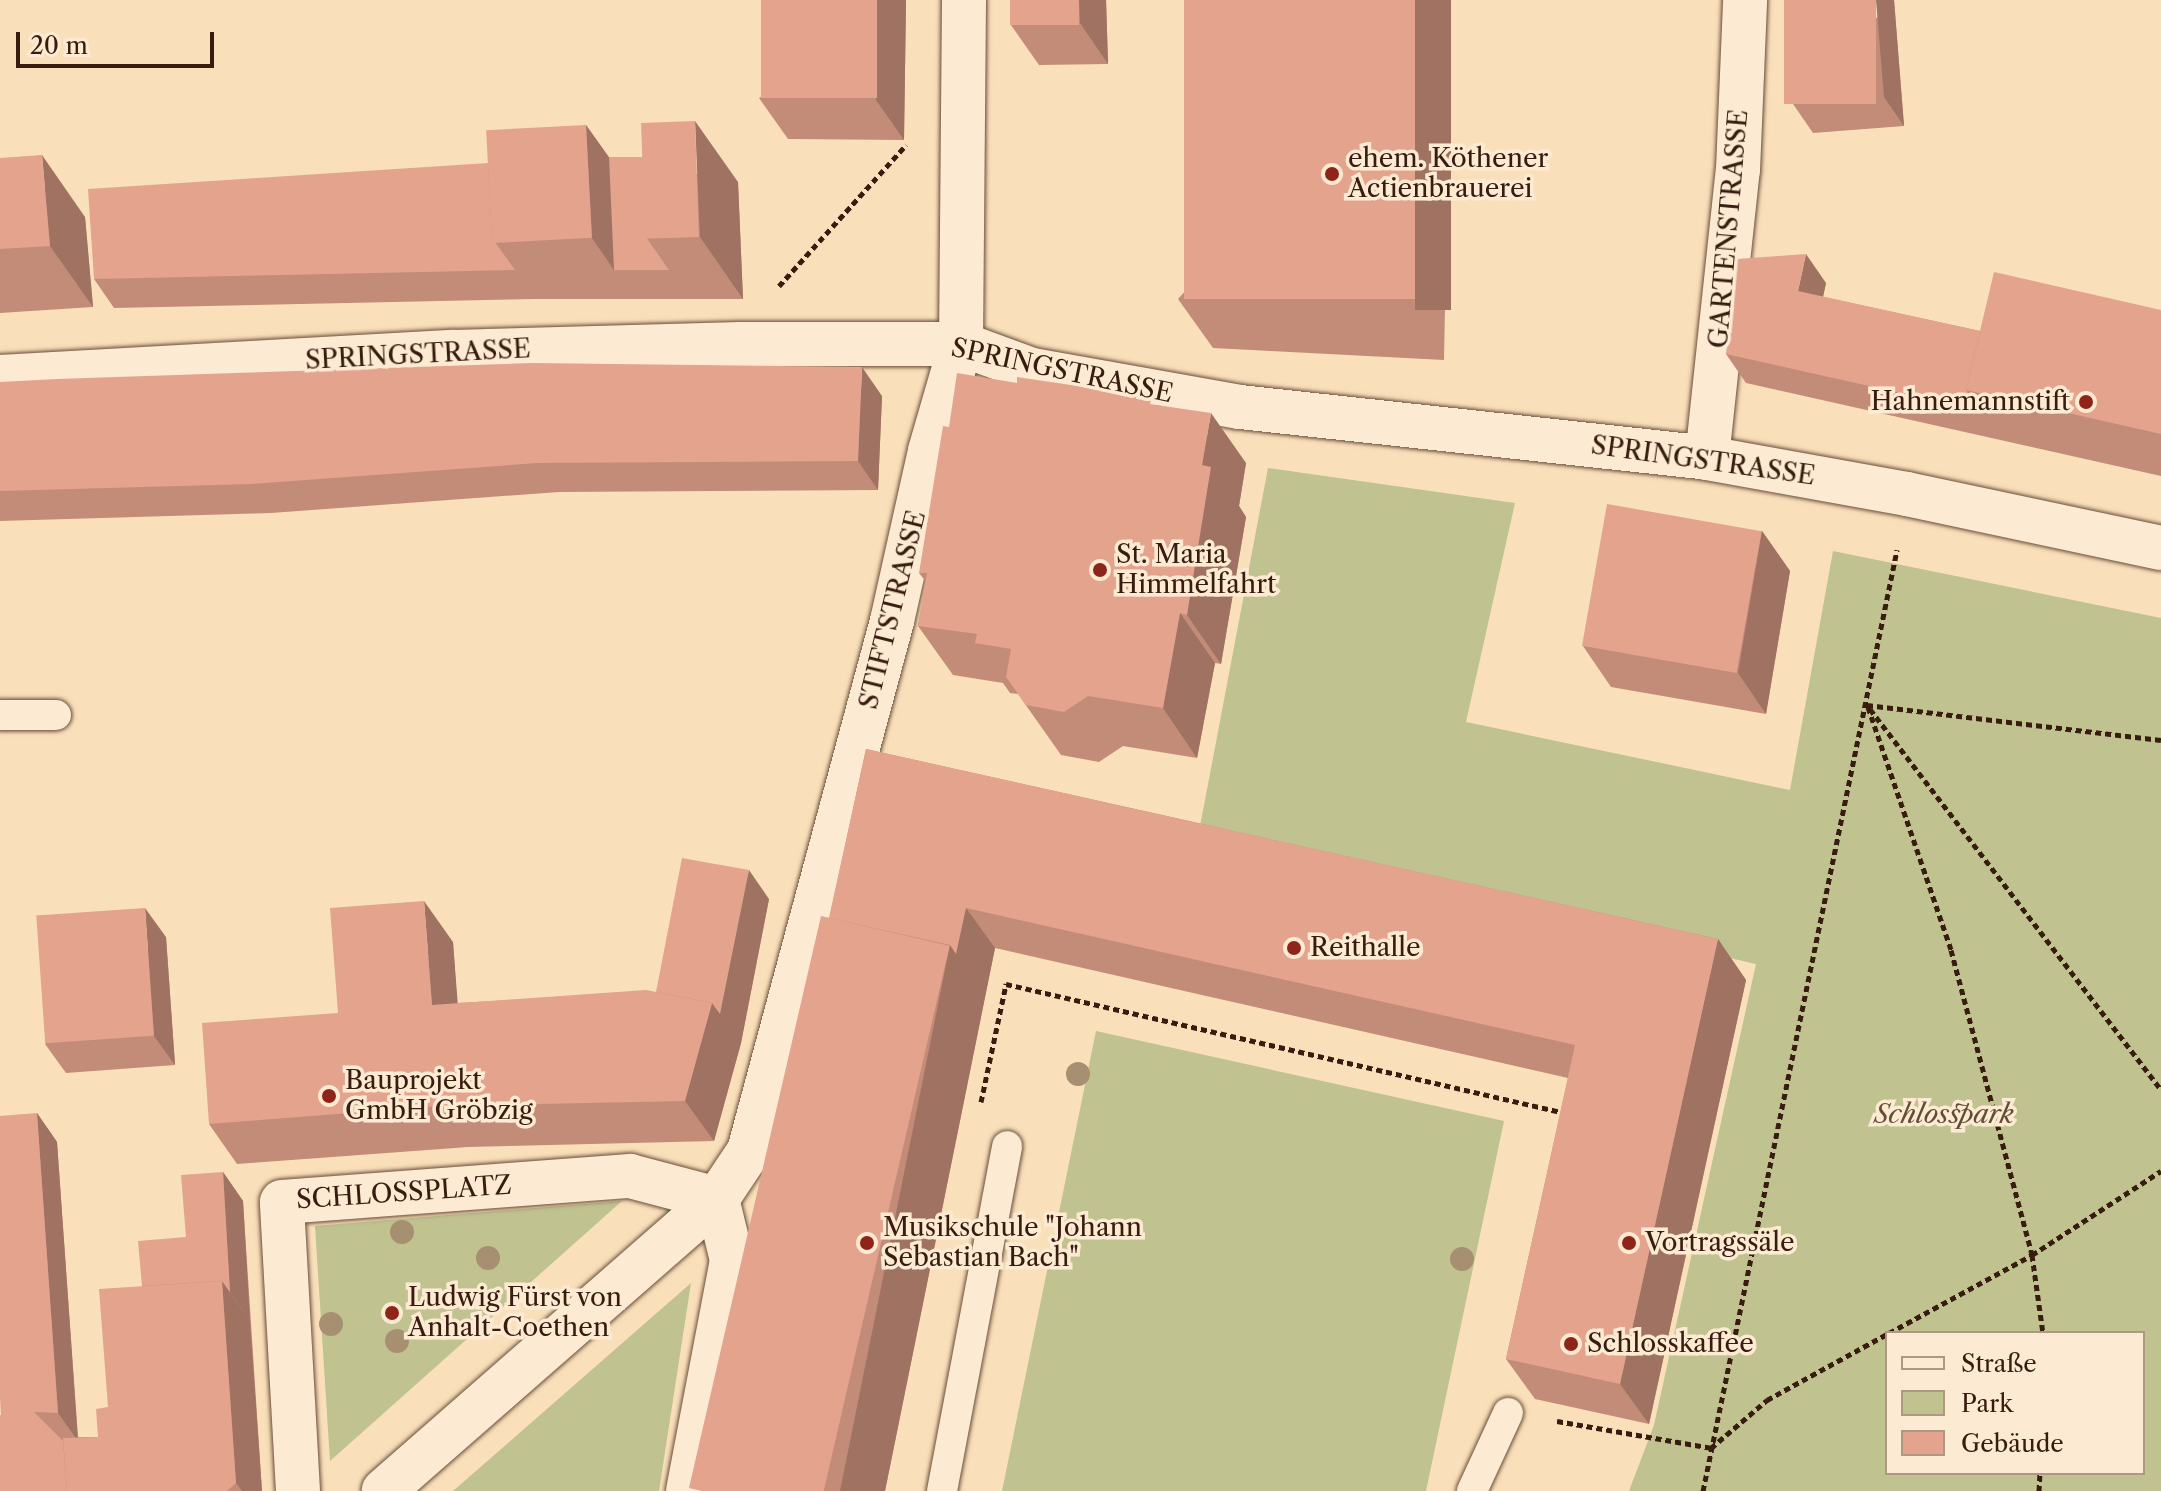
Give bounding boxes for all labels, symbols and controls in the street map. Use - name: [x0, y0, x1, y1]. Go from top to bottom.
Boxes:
- scale bar: [20, 16, 218, 66]
- text: 20 m: [30, 31, 88, 60]
- street label: GARTENSTRASSE: [1703, 108, 1755, 350]
- place label: ehem. Köthener Actienbrauerei: [1348, 143, 1548, 204]
- marker: ehem. Köthener Actienbrauerei: [1323, 165, 1341, 183]
- street label: SPRINGSTRASSE: [948, 332, 1176, 410]
- street label: SPRINGSTRASSE: [304, 334, 532, 376]
- place label: Hahnemannstift: [1870, 386, 2070, 418]
- marker: Hahnemannstift: [2077, 393, 2095, 411]
- street label: SPRINGSTRASSE: [1589, 430, 1817, 492]
- street label: STIFTSTRASSE: [853, 507, 933, 713]
- place label: St. Maria Himmelfahrt: [1116, 539, 1276, 600]
- marker: St. Maria Himmelfahrt: [1091, 561, 1109, 579]
- place label: Reithalle: [1310, 932, 1421, 964]
- marker: Reithalle: [1285, 939, 1303, 957]
- place label: Bauprojekt GmbH Gröbzig: [345, 1065, 533, 1126]
- marker: Bauprojekt GmbH Gröbzig: [320, 1087, 338, 1105]
- park label: Schlosspark: [1874, 1099, 2014, 1131]
- street label: SCHLOSSPLATZ: [295, 1170, 513, 1216]
- place label: Musikschule "Johann Sebastian Bach": [883, 1212, 1142, 1274]
- place label: Vortragssäle: [1645, 1227, 1794, 1259]
- marker: Musikschule "Johann Sebastian Bach": [858, 1234, 876, 1252]
- marker: Vortragssäle: [1620, 1234, 1638, 1252]
- place label: Ludwig Fürst von Anhalt-Coethen: [408, 1282, 623, 1344]
- marker: Ludwig Fürst von Anhalt-Coethen: [383, 1304, 401, 1322]
- place label: Schlosskaffee: [1587, 1328, 1754, 1360]
- legend: [1885, 1331, 2145, 1475]
- marker: Schlosskaffee: [1562, 1335, 1580, 1353]
- text: Straße: [1961, 1349, 2037, 1378]
- text: Park: [1961, 1389, 2013, 1418]
- text: Gebäude: [1961, 1429, 2064, 1458]

